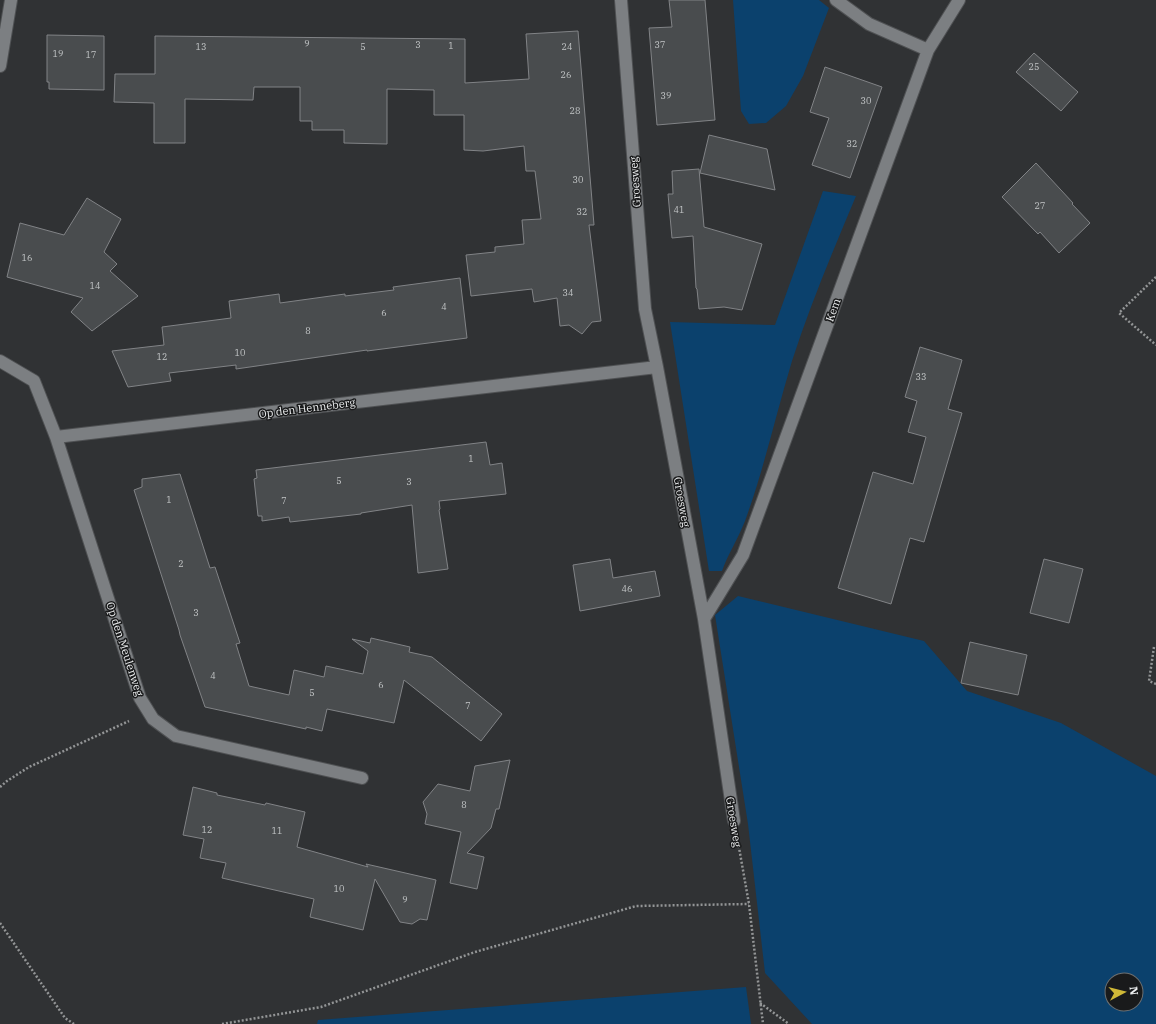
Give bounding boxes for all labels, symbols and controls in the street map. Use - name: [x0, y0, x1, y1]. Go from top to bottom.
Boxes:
- house number: 9: [304, 38, 310, 49]
- house number: 3: [415, 39, 421, 50]
- house number: 37: [655, 39, 665, 50]
- house number: 1: [448, 40, 454, 51]
- house number: 13: [196, 41, 206, 52]
- house number: 5: [360, 41, 366, 52]
- house number: 24: [562, 41, 572, 52]
- house number: 19: [53, 48, 63, 59]
- house number: 17: [86, 49, 96, 60]
- house number: 25: [1029, 61, 1039, 72]
- house number: 26: [561, 69, 571, 80]
- house number: 39: [661, 90, 671, 101]
- house number: 30: [861, 95, 871, 106]
- house number: 28: [570, 105, 580, 116]
- house number: 32: [847, 138, 857, 149]
- street label: Groesweg: [626, 156, 644, 208]
- house number: 30: [573, 174, 583, 185]
- house number: 27: [1035, 200, 1045, 211]
- house number: 41: [674, 204, 684, 215]
- house number: 32: [577, 206, 587, 217]
- house number: 16: [22, 252, 32, 263]
- house number: 14: [90, 280, 100, 291]
- house number: 34: [563, 287, 573, 298]
- street label: Kem: [822, 296, 844, 324]
- house number: 4: [441, 301, 447, 312]
- house number: 6: [381, 307, 387, 318]
- house number: 8: [305, 325, 311, 336]
- house number: 10: [235, 347, 245, 358]
- house number: 12: [157, 351, 167, 362]
- house number: 33: [916, 371, 926, 382]
- street label: Op den Henneberg: [258, 395, 356, 421]
- house number: 1: [468, 453, 474, 464]
- house number: 5: [336, 475, 342, 486]
- house number: 3: [406, 476, 412, 487]
- street label: Groesweg: [671, 476, 693, 528]
- house number: 1: [166, 494, 172, 505]
- house number: 7: [281, 495, 287, 506]
- house number: 2: [178, 558, 184, 569]
- house number: 46: [622, 583, 632, 594]
- street label: Op den Meulenweg: [103, 600, 147, 698]
- house number: 3: [193, 607, 199, 618]
- house number: 4: [210, 670, 216, 681]
- house number: 6: [378, 679, 384, 690]
- house number: 5: [309, 687, 315, 698]
- house number: 7: [465, 700, 471, 711]
- street label: Groesweg: [723, 796, 745, 848]
- house number: 8: [461, 799, 467, 810]
- house number: 12: [202, 824, 212, 835]
- house number: 11: [272, 825, 282, 836]
- house number: 10: [334, 883, 344, 894]
- house number: 9: [402, 894, 408, 905]
- north arrow: [1104, 972, 1144, 1012]
- text: N: [1126, 986, 1141, 996]

